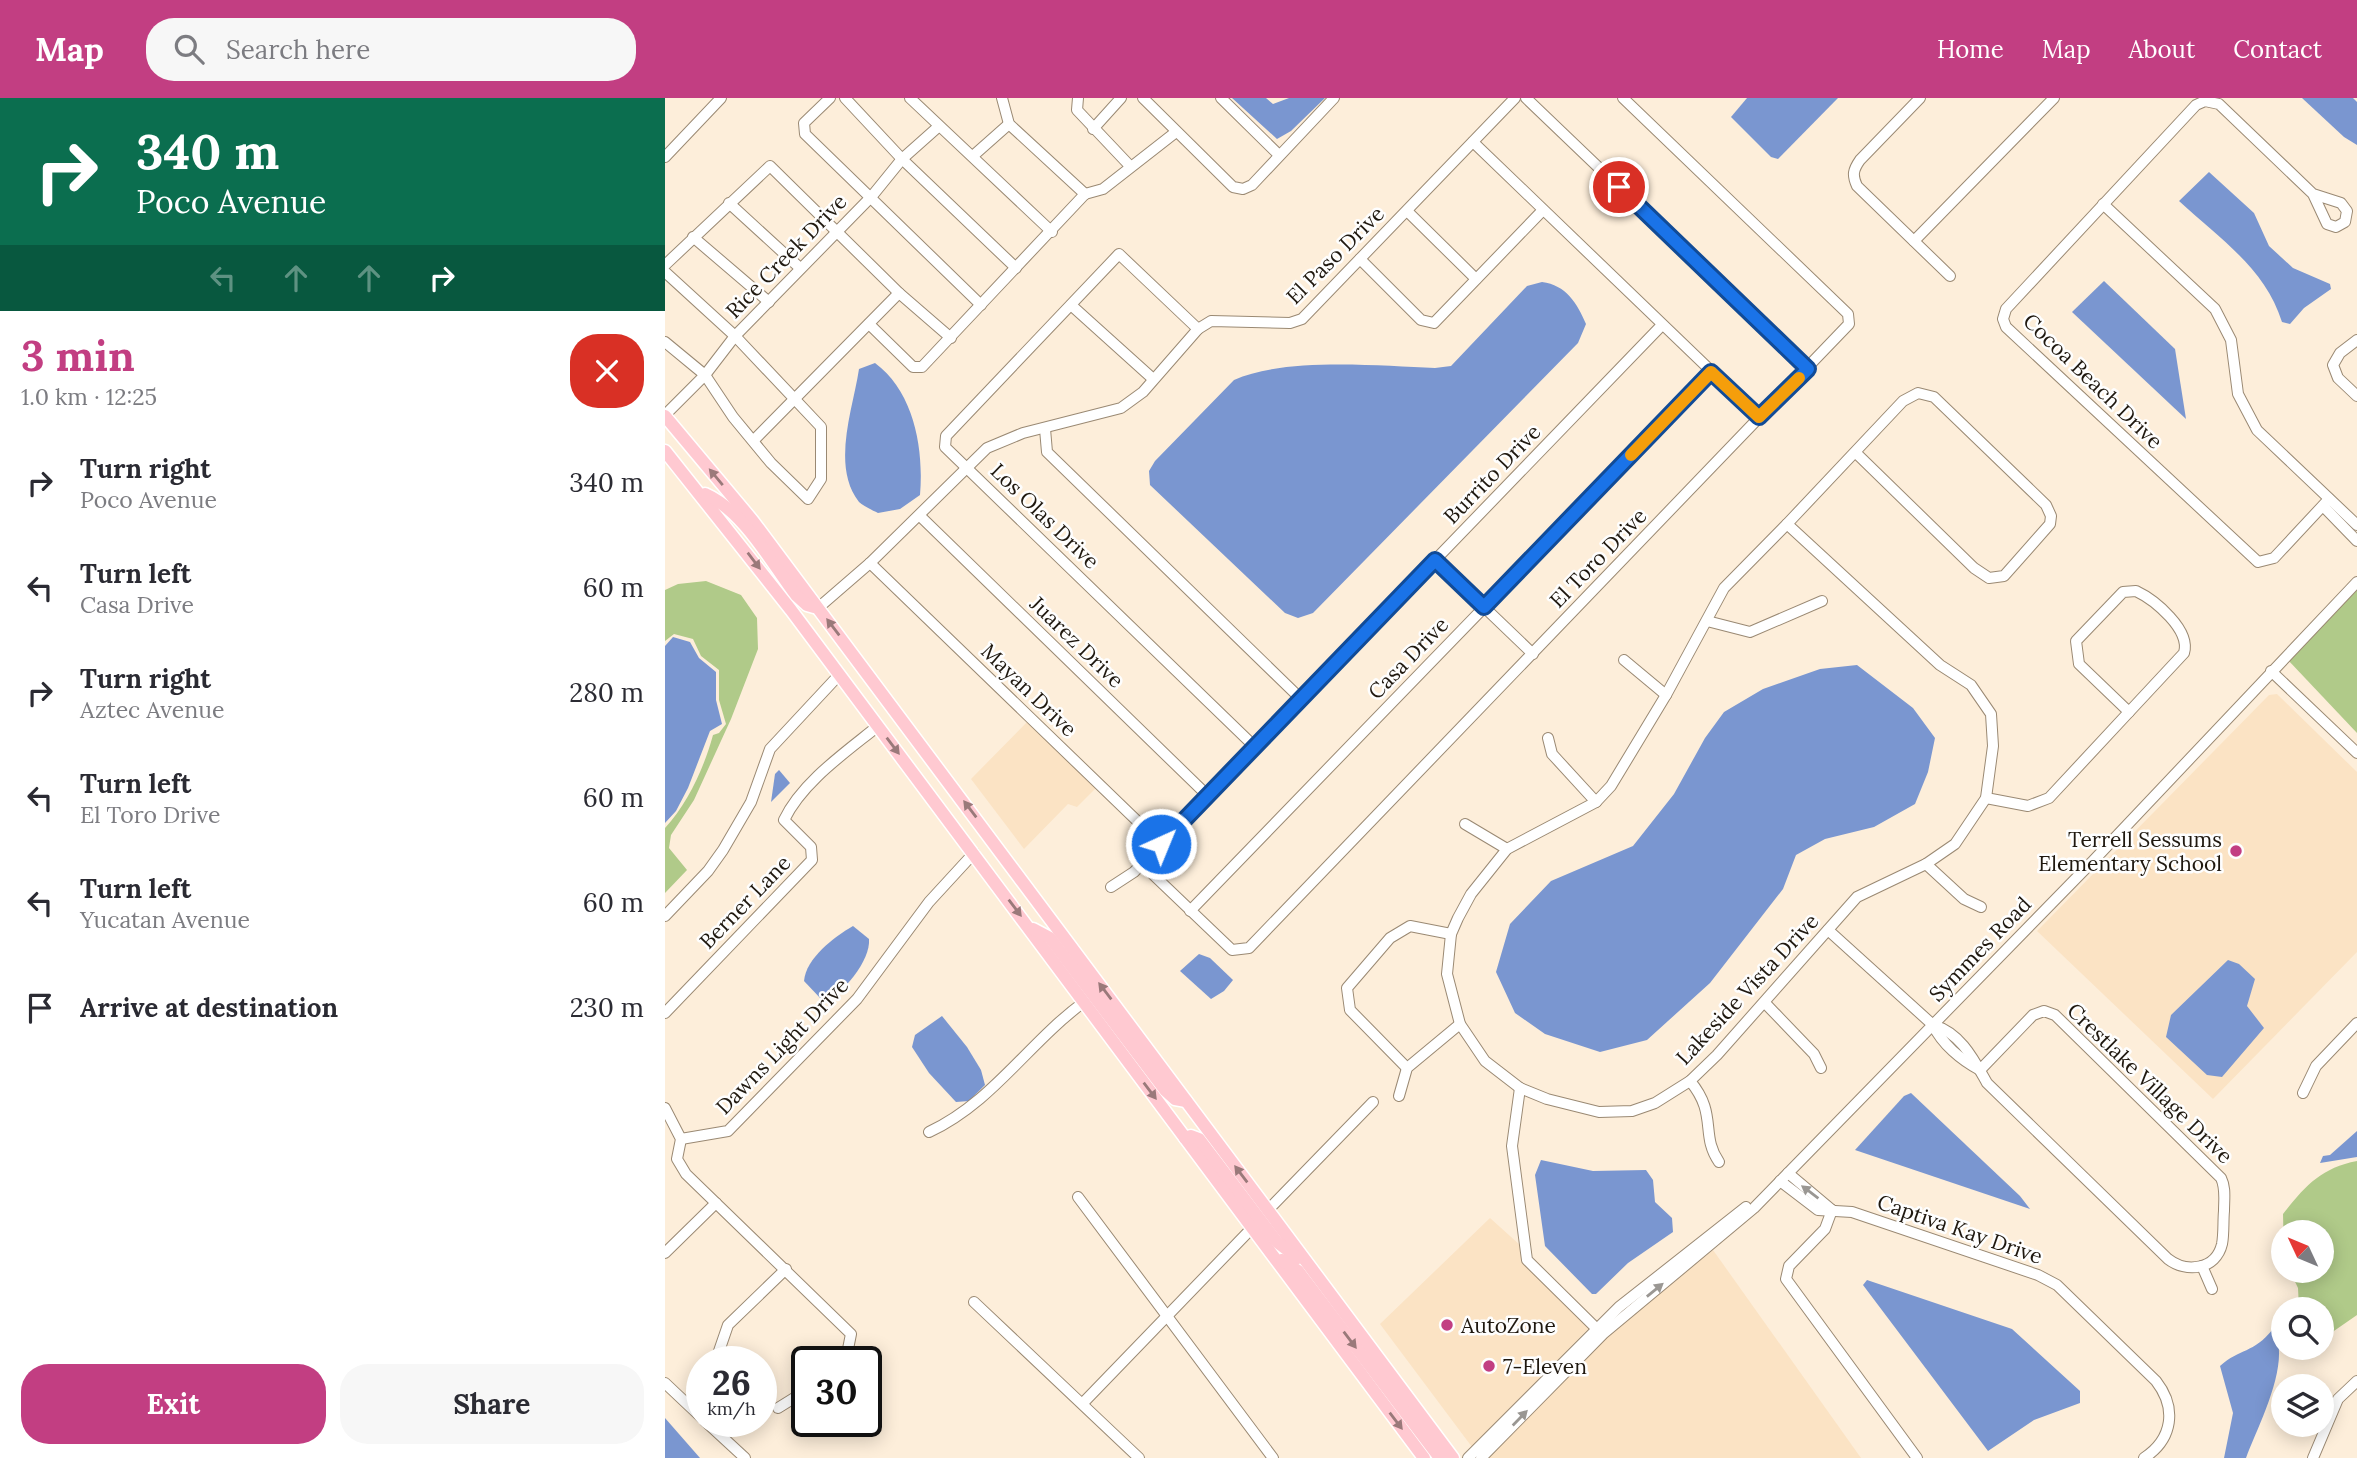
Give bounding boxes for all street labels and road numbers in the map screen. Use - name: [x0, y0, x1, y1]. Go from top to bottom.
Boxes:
- street label: Rice Creek Drive: [720, 188, 852, 324]
- street label: El Paso Drive: [1280, 200, 1390, 310]
- street label: Cocoa Beach Drive: [2018, 307, 2168, 455]
- street label: Burrito Drive: [1438, 418, 1546, 530]
- street label: Los Olas Drive: [985, 457, 1105, 575]
- street label: El Toro Drive: [1544, 502, 1652, 614]
- street label: Juarez Drive: [1024, 590, 1130, 693]
- street label: Casa Drive: [1362, 611, 1454, 705]
- street label: Mayan Drive: [976, 638, 1082, 742]
- street label: Berner Lane: [694, 850, 796, 954]
- street label: Symmes Road: [1923, 891, 2037, 1007]
- street label: Lakeside Vista Drive: [1670, 908, 1824, 1070]
- street label: Dawns Light Drive: [710, 972, 854, 1120]
- street label: Crestlake Village Drive: [2062, 997, 2238, 1169]
- street label: Captiva Kay Drive: [1874, 1188, 2046, 1270]

